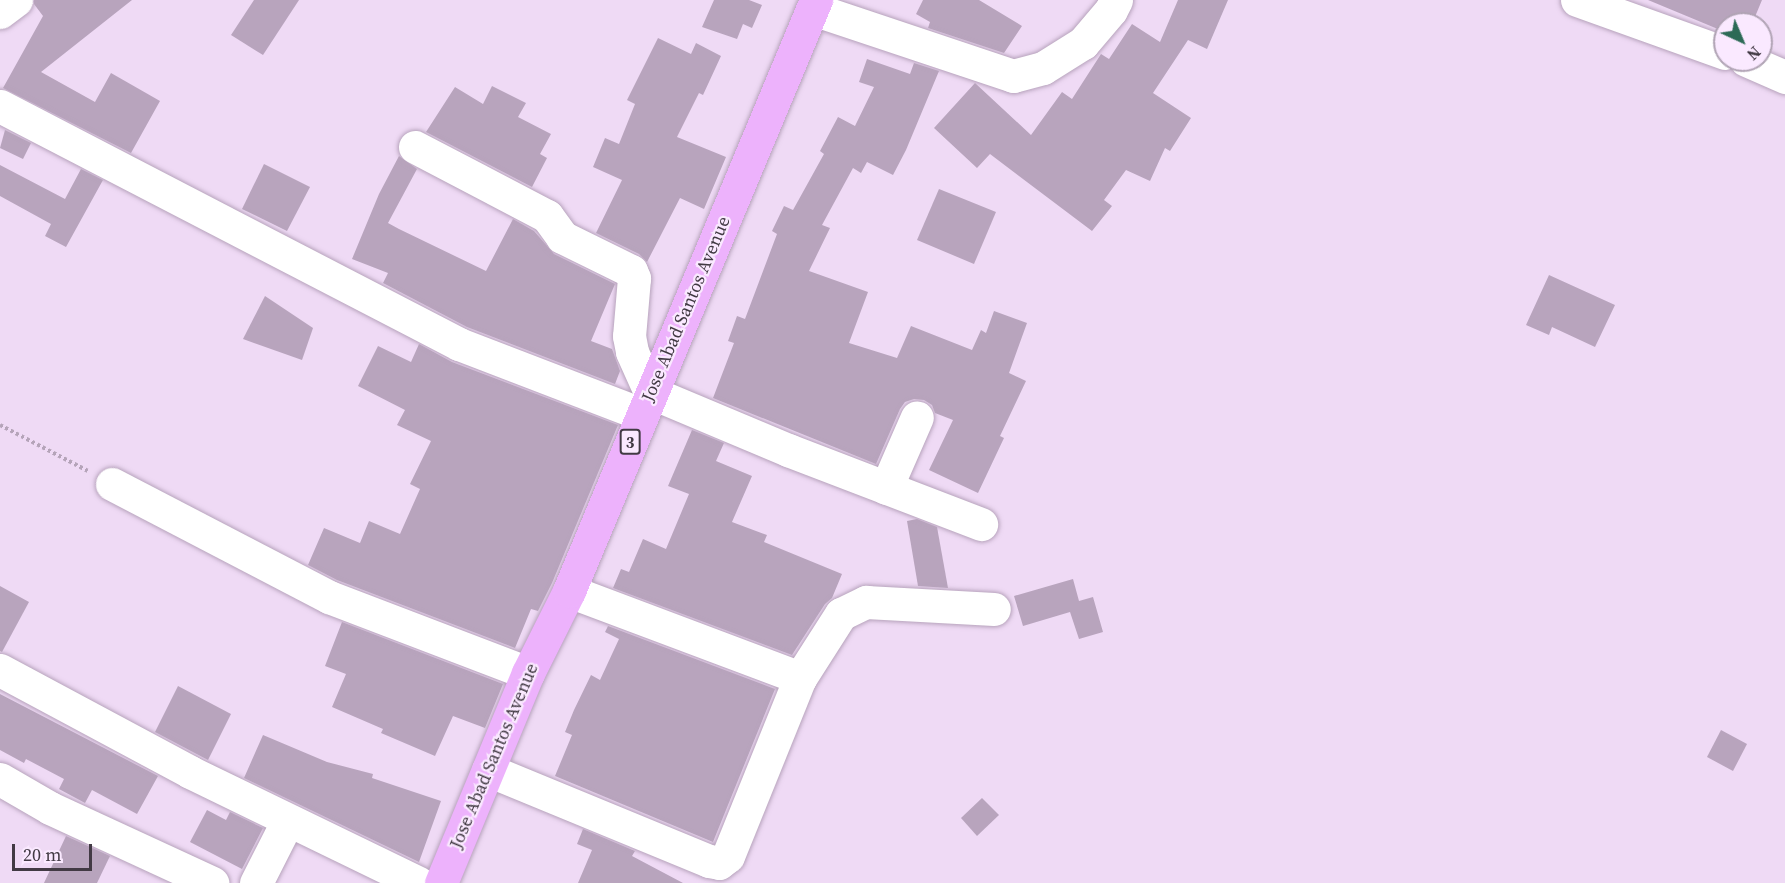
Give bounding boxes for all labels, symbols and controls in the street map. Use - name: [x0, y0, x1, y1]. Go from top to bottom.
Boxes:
- north arrow: [1713, 12, 1773, 72]
- text: N: [1742, 42, 1766, 65]
- street label: Jose Abad Santos Avenue: [637, 213, 735, 405]
- road number: 3: [620, 429, 640, 455]
- street label: Jose Abad Santos Avenue: [445, 660, 543, 852]
- scale bar: [15, 832, 94, 870]
- text: 20 m: [23, 842, 61, 867]

